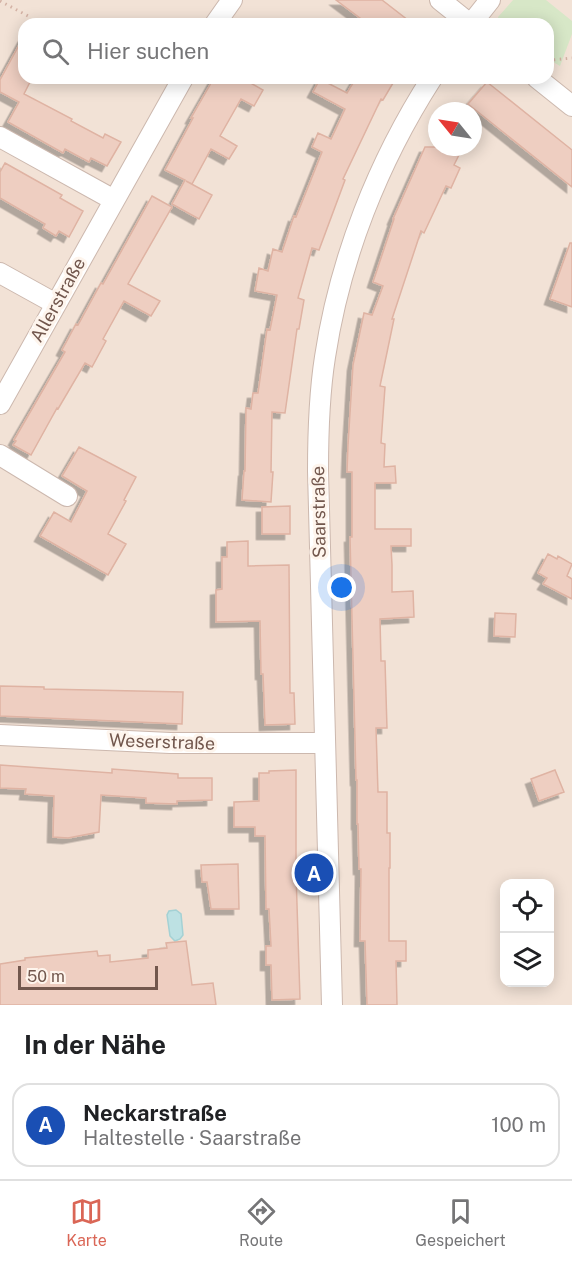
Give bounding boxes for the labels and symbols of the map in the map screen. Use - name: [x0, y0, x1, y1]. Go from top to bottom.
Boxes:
- north arrow: [428, 102, 482, 156]
- street label: Allerstraße: [26, 254, 89, 346]
- street label: Saarstraße: [307, 466, 330, 558]
- your location: [327, 573, 356, 602]
- street label: Weserstraße: [109, 729, 215, 754]
- pin: A: [294, 850, 334, 896]
- scale bar: [18, 963, 158, 990]

